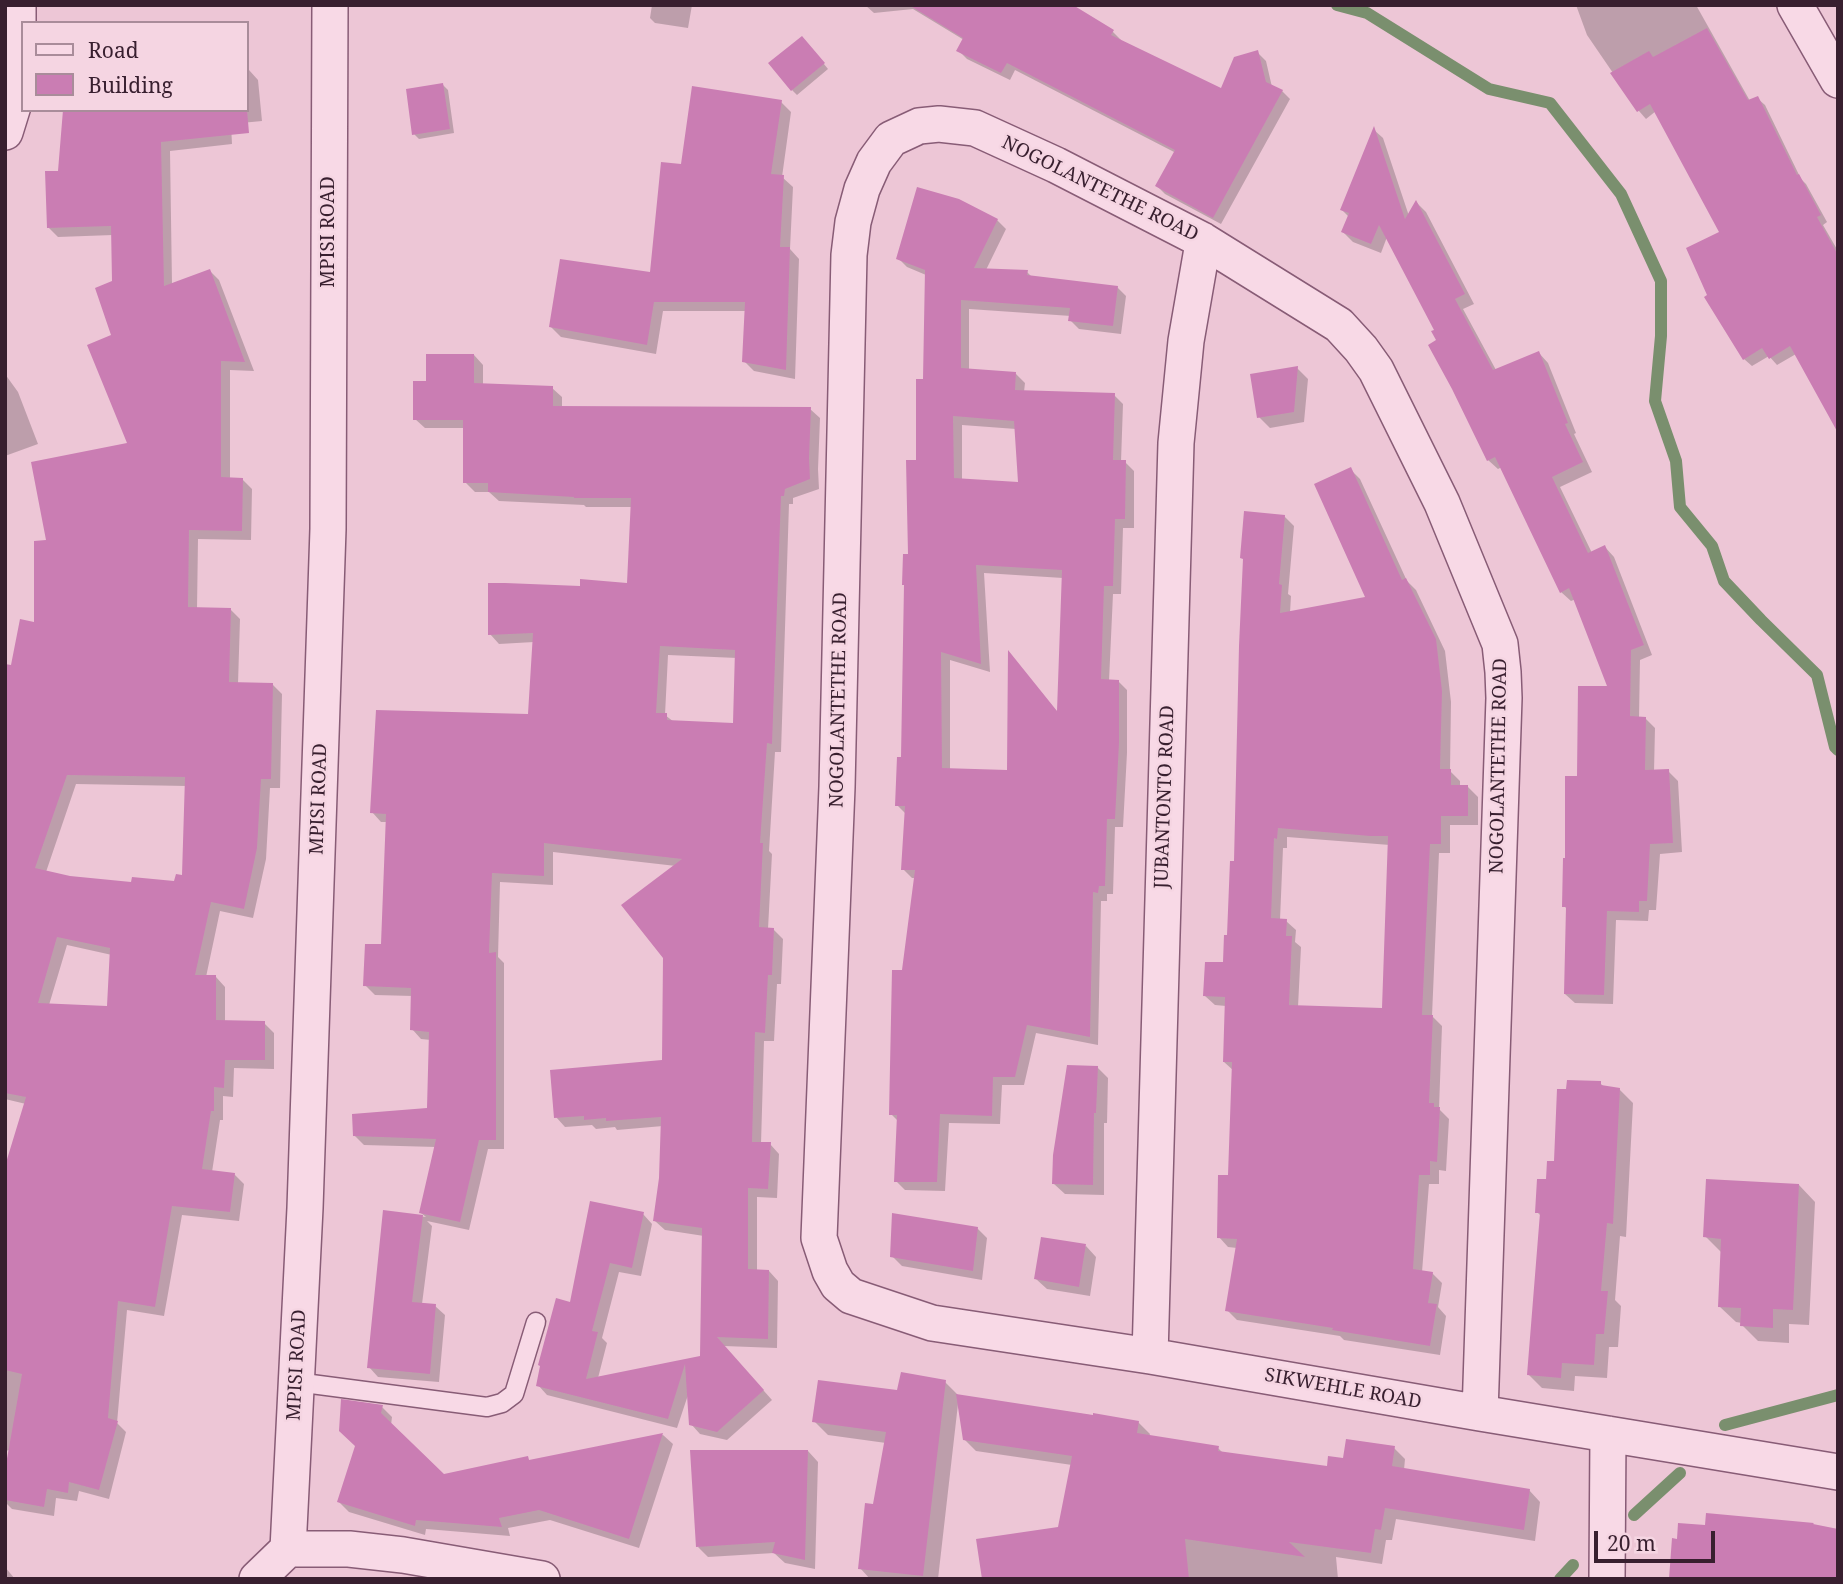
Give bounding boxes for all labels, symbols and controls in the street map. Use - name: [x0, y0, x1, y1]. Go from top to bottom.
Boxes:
- legend: [21, 21, 248, 112]
- text: Road: [88, 36, 139, 64]
- text: Building: [88, 71, 173, 99]
- street label: NOGOLANTETHE ROAD: [998, 131, 1202, 247]
- street label: MPISI ROAD: [318, 176, 340, 288]
- street label: NOGOLANTETHE ROAD: [826, 592, 852, 808]
- street label: NOGOLANTETHE ROAD: [1486, 658, 1512, 874]
- street label: JUBANTONTO ROAD: [1150, 705, 1180, 889]
- street label: MPISI ROAD: [306, 743, 332, 855]
- street label: MPISI ROAD: [283, 1309, 311, 1421]
- street label: SIKWEHLE ROAD: [1263, 1364, 1423, 1414]
- scale bar: [1598, 1518, 1719, 1562]
- text: 20 m: [1607, 1529, 1656, 1557]

